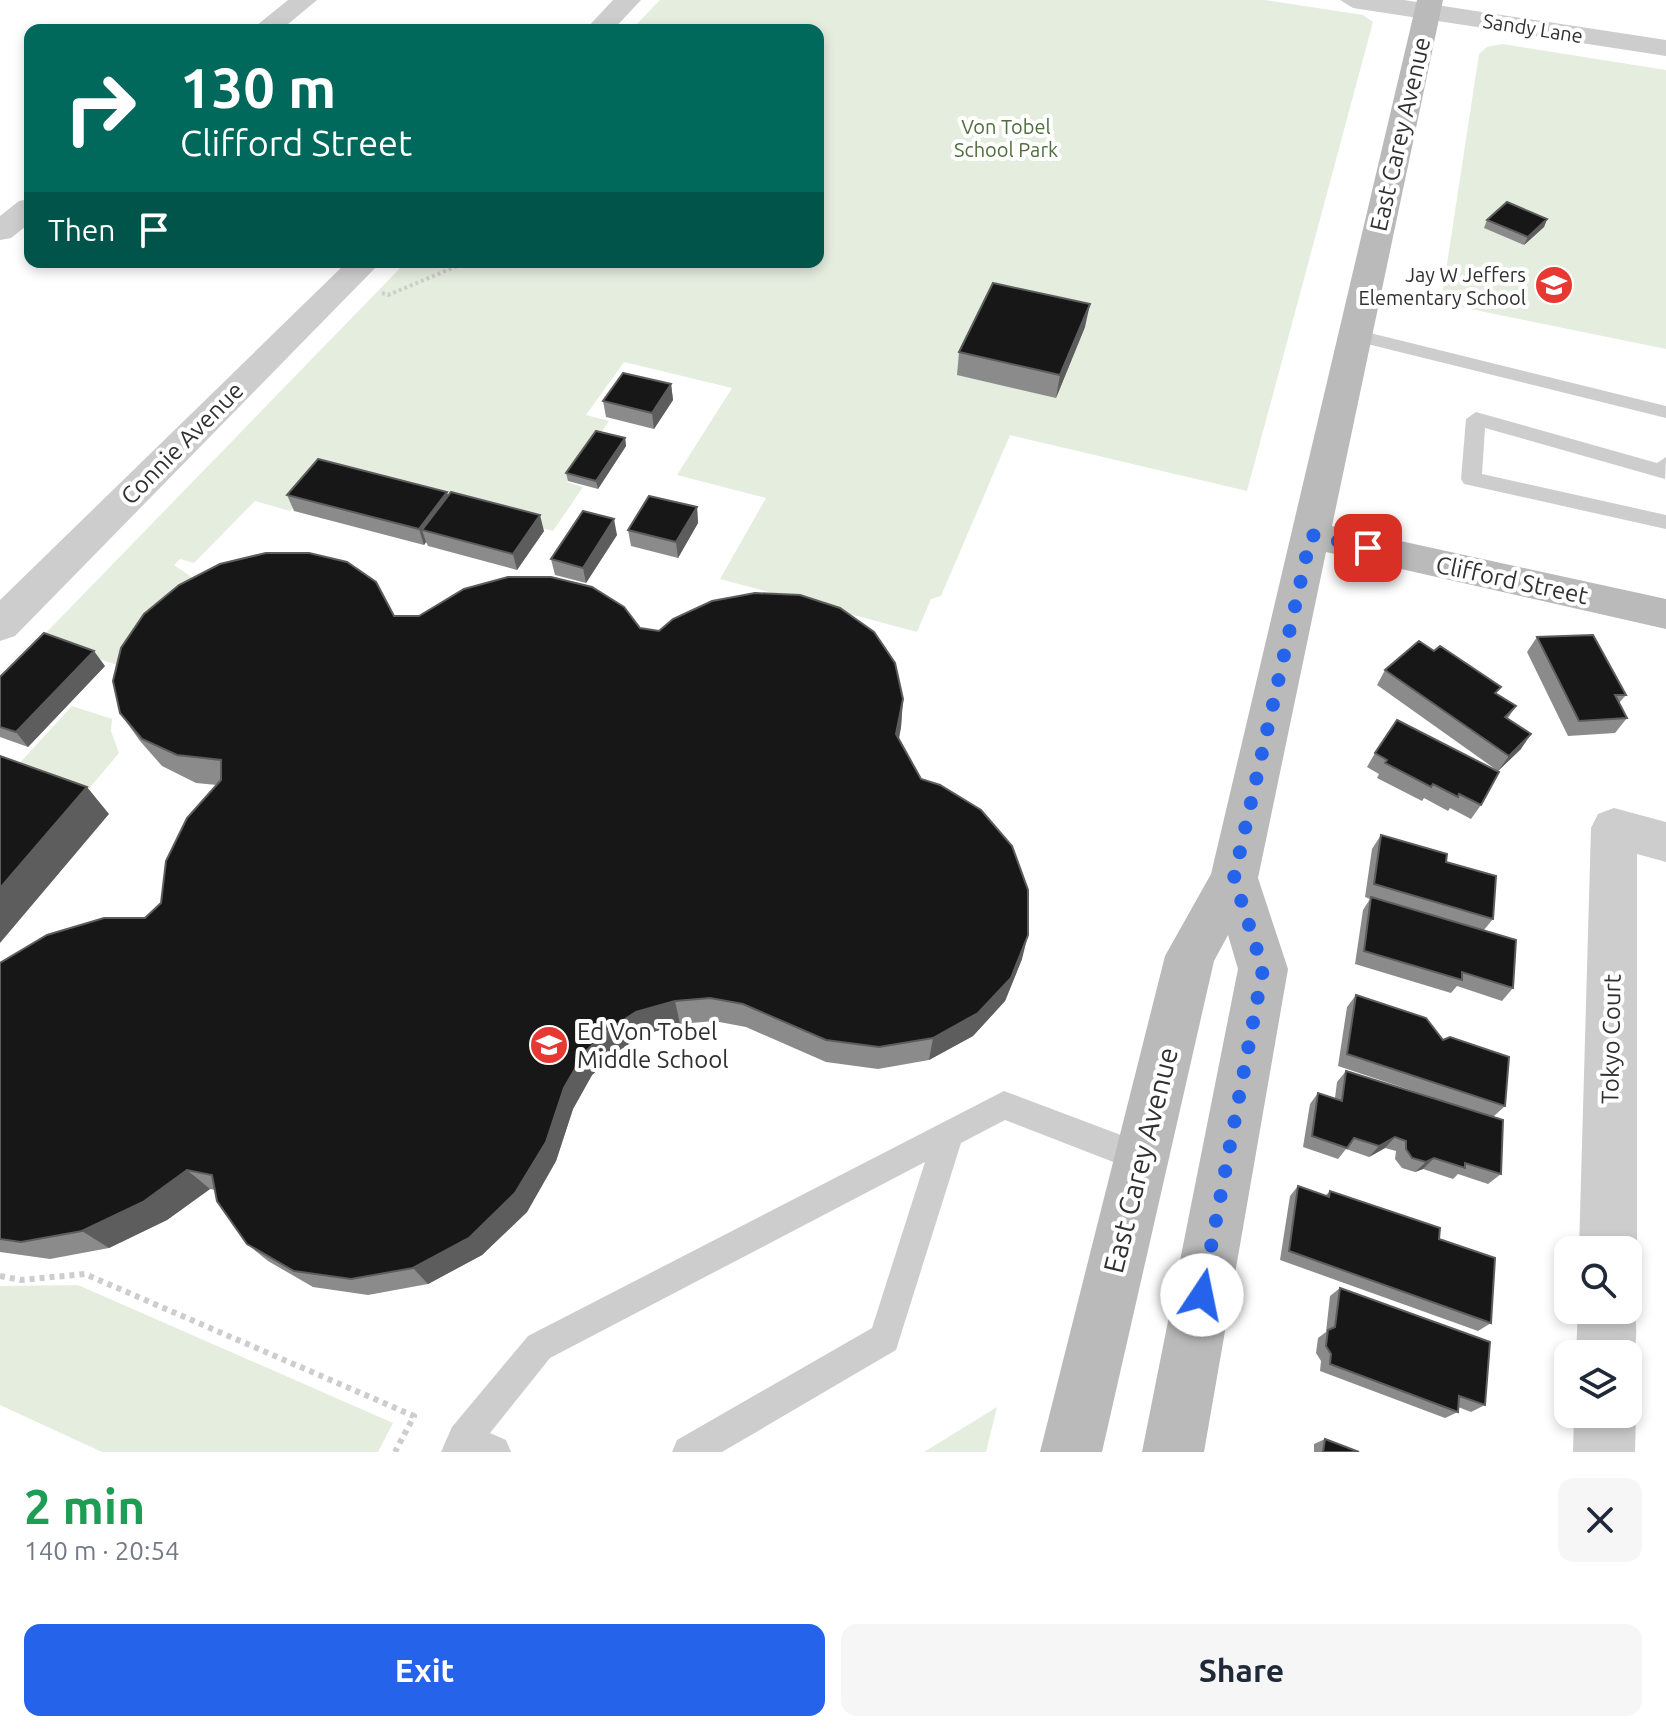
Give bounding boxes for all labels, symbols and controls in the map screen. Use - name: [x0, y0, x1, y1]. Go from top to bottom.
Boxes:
- street label: Sandy Lane: [1481, 9, 1585, 47]
- street label: East Carey Avenue: [1365, 34, 1435, 234]
- icon: right: [48, 56, 152, 160]
- text: 130 m: [180, 56, 336, 119]
- park label: Von Tobel School Park: [954, 115, 1058, 161]
- text: Clifford Street: [180, 122, 412, 163]
- icon: arrive: [132, 208, 176, 252]
- text: Then: [48, 213, 116, 247]
- place label: Jay W Jeffers Elementary School: [1359, 263, 1526, 309]
- school or university icon: Jay W Jeffers Elementary School: [1533, 264, 1575, 306]
- street label: Connie Avenue: [115, 376, 249, 510]
- pin: [1334, 514, 1402, 582]
- icon: arrive: [1346, 526, 1390, 570]
- street label: Clifford Street: [1434, 551, 1591, 609]
- street label: Tokyo Court: [1596, 973, 1626, 1104]
- place label: Ed Von Tobel Middle School: [577, 1018, 729, 1073]
- school or university icon: Ed Von Tobel Middle School: [528, 1024, 570, 1066]
- street label: East Carey Avenue: [1097, 1044, 1183, 1276]
- map controls: [1554, 1236, 1642, 1428]
- button: search: [1554, 1236, 1642, 1324]
- position arrow: [1160, 1253, 1244, 1337]
- button: layers: [1554, 1340, 1642, 1428]
- button: close: [1558, 1478, 1642, 1562]
- text: 2 min: [24, 1479, 145, 1533]
- text: 140 m · 20:54: [24, 1536, 180, 1565]
- button: Exit: [24, 1624, 825, 1716]
- button: Share: [841, 1624, 1642, 1716]

